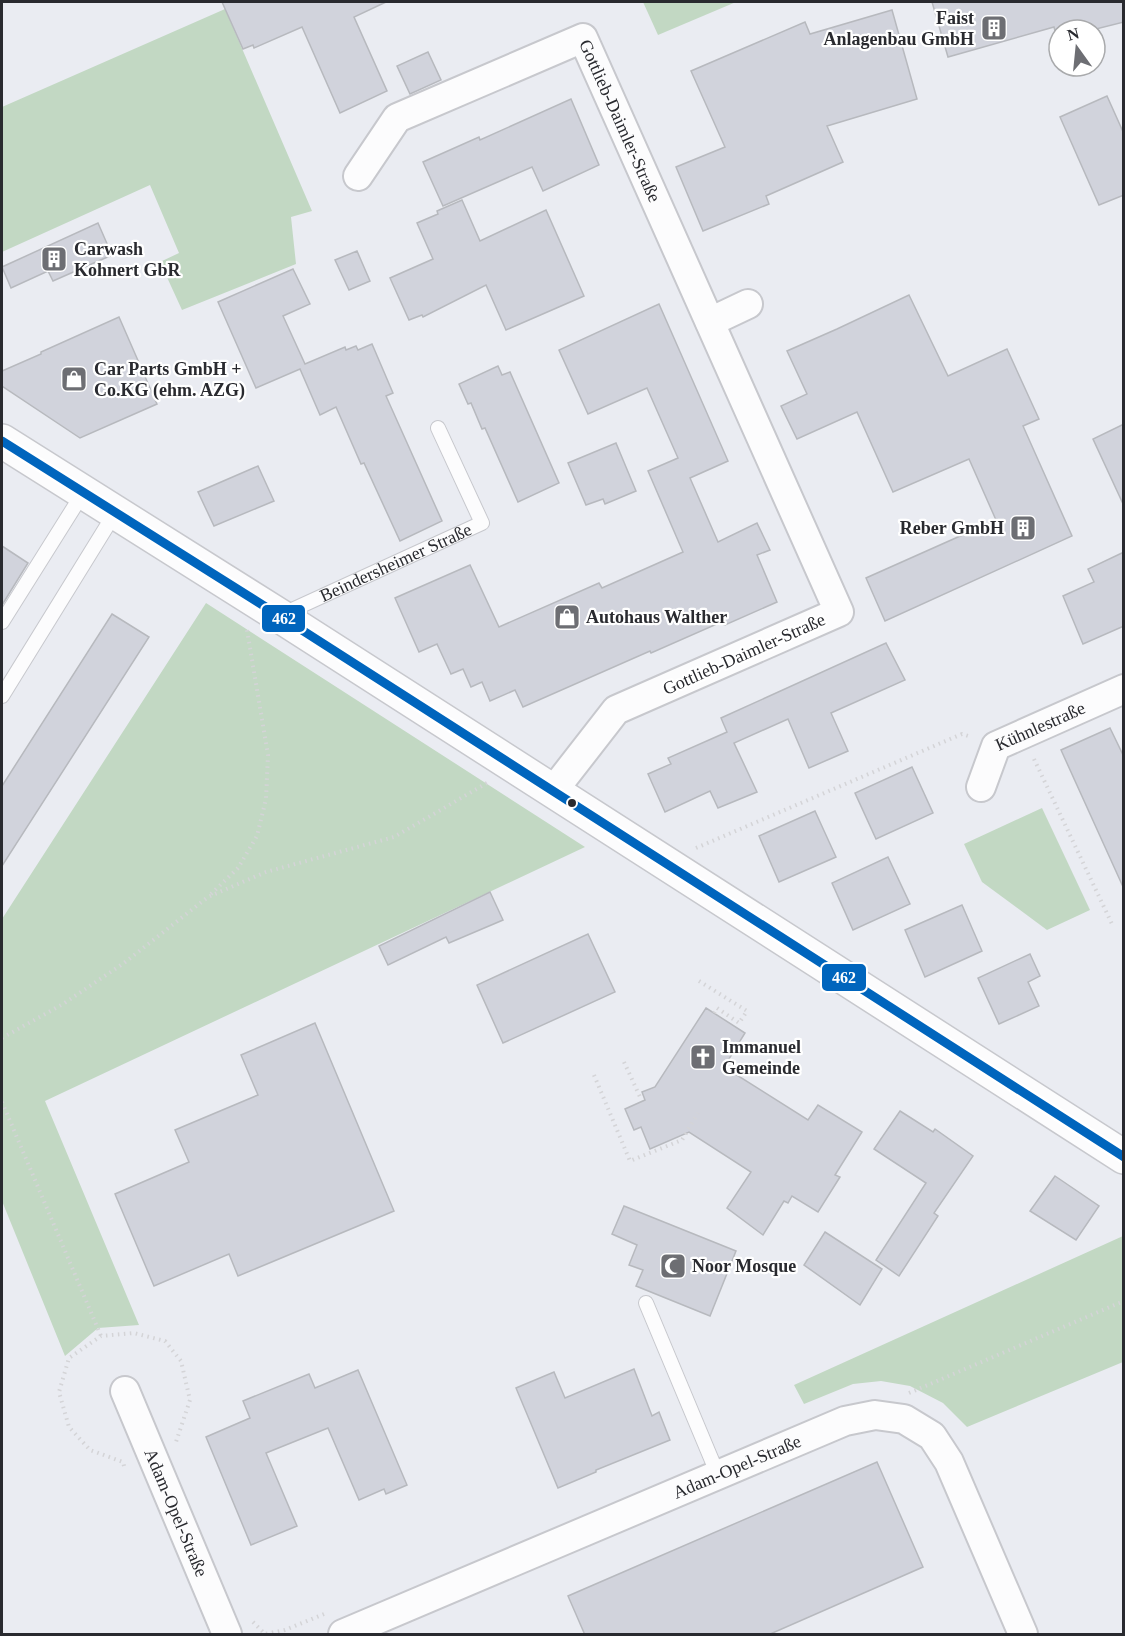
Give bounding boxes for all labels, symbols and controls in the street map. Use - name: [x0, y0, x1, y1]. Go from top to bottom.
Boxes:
- place label: Faist Anlagenbau GmbH: [823, 8, 974, 49]
- building icon: Faist Anlagenbau GmbH: [979, 13, 1009, 43]
- north arrow: [1047, 18, 1107, 78]
- text: N: [1065, 24, 1081, 44]
- street label: Gottlieb-Daimler-Straße: [575, 36, 665, 205]
- place label: Carwash Kohnert GbR: [74, 239, 182, 280]
- building icon: Carwash Kohnert GbR: [39, 244, 69, 274]
- place label: Car Parts GmbH + Co.KG (ehm. AZG): [94, 359, 245, 401]
- shop icon: Car Parts GmbH + Co.KG (ehm. AZG): [59, 364, 89, 394]
- building icon: Reber GmbH: [1008, 513, 1038, 543]
- place label: Reber GmbH: [900, 518, 1004, 538]
- street label: Beindersheimer Straße: [317, 519, 475, 606]
- shop icon: Autohaus Walther: [552, 602, 582, 632]
- line badge: 462: [261, 604, 306, 633]
- place label: Autohaus Walther: [586, 607, 727, 627]
- street label: Gottlieb-Daimler-Straße: [660, 609, 828, 699]
- text: 462: [272, 610, 296, 627]
- street label: Kühnlestraße: [992, 698, 1088, 755]
- unlabelled marker: [566, 797, 578, 809]
- line badge: 462: [821, 963, 867, 992]
- text: 462: [832, 969, 856, 986]
- place label: Immanuel Gemeinde: [722, 1037, 801, 1078]
- church icon: Immanuel Gemeinde: [688, 1042, 718, 1072]
- mosque icon: Noor Mosque: [658, 1251, 688, 1281]
- place label: Noor Mosque: [692, 1256, 796, 1276]
- street label: Adam-Opel-Straße: [670, 1431, 804, 1503]
- street label: Adam-Opel-Straße: [140, 1446, 212, 1580]

